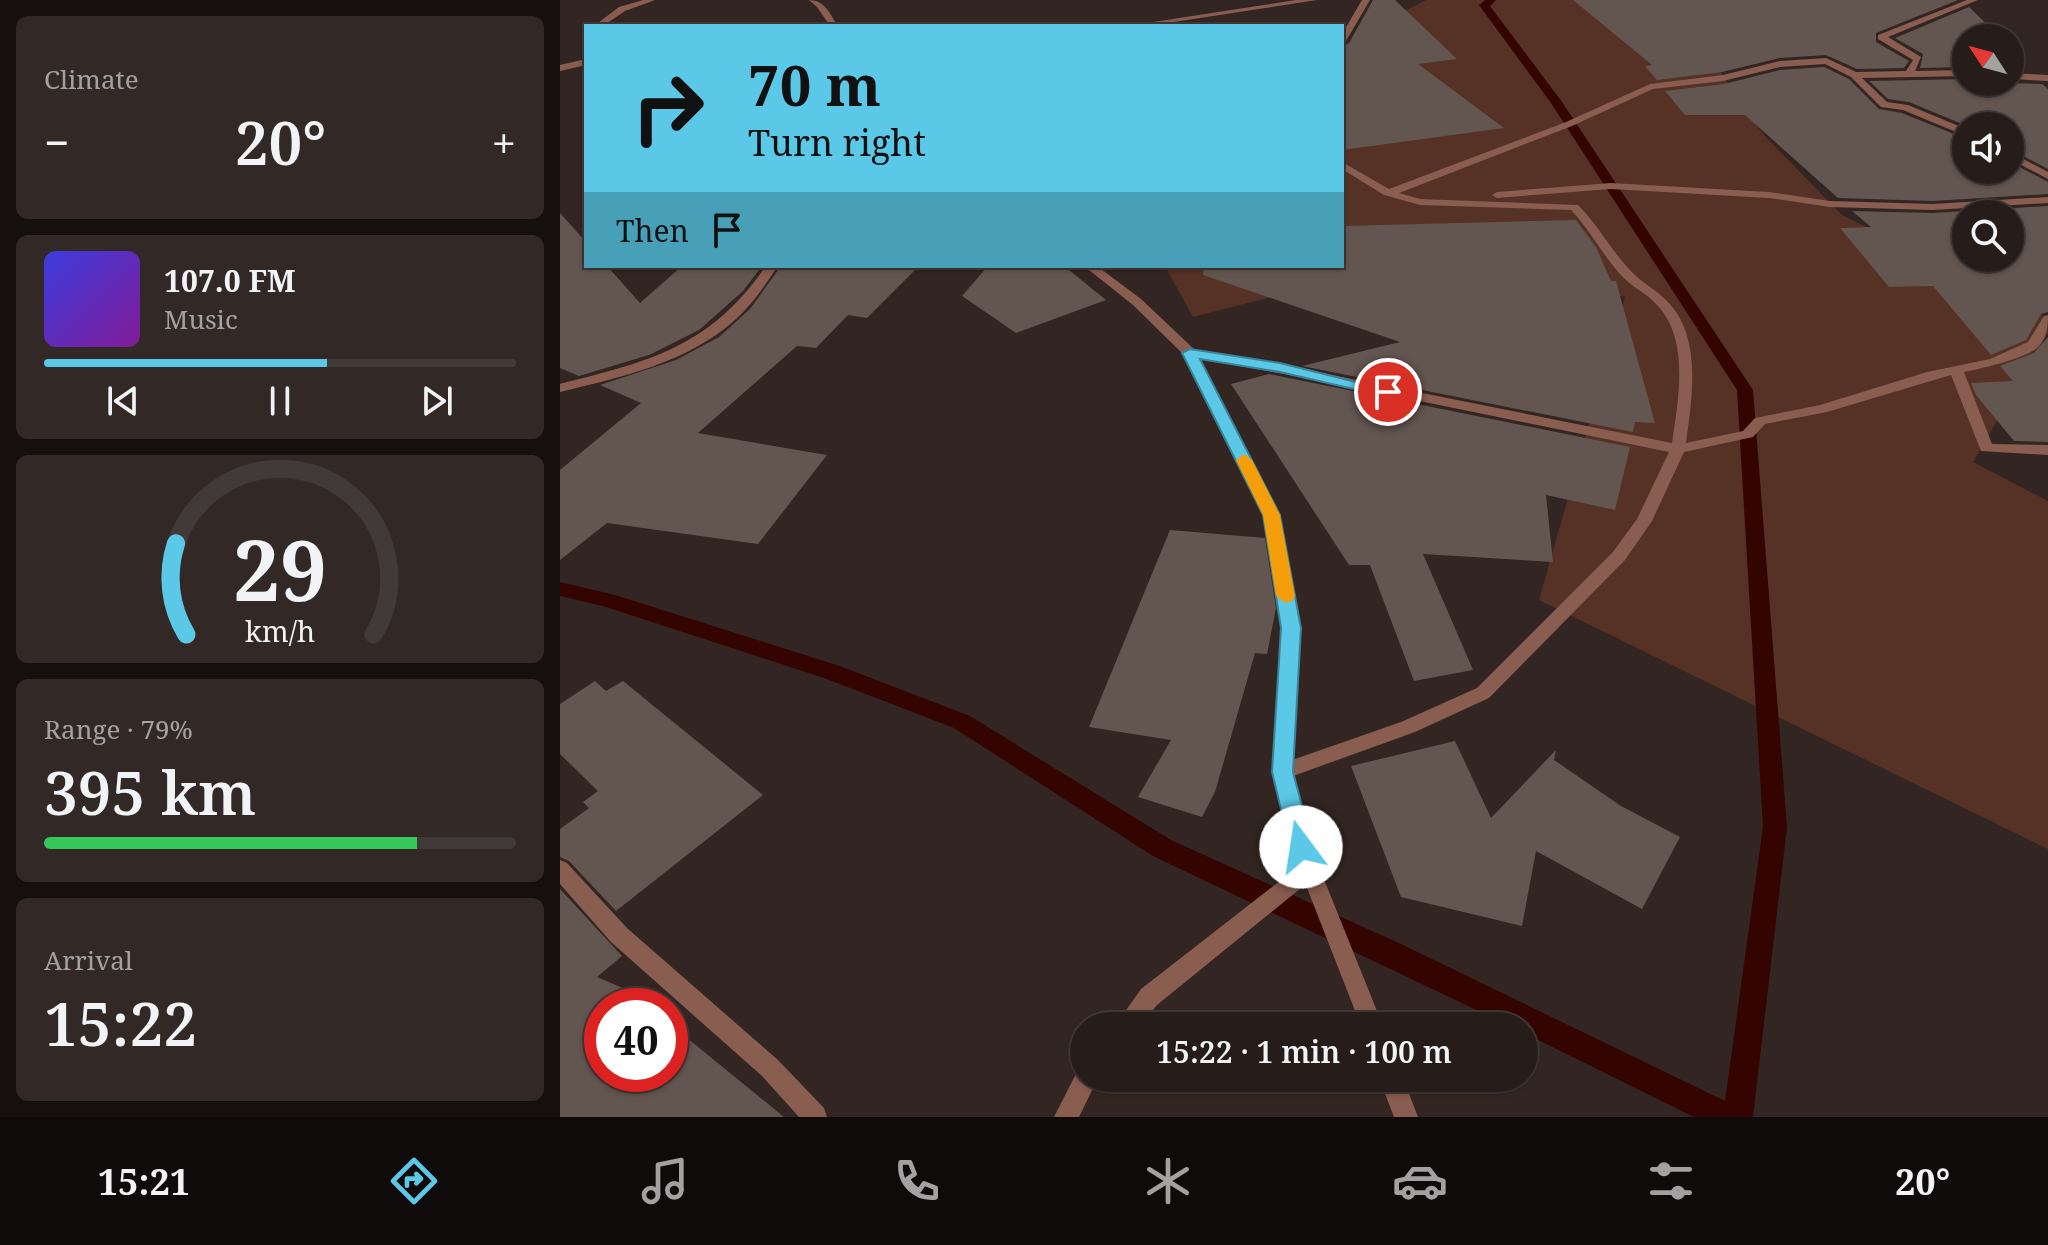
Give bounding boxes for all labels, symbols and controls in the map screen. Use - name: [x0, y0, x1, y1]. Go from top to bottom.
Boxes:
- north arrow: [1952, 24, 2024, 96]
- map controls: [1952, 24, 2024, 272]
- text: 70 m: [748, 46, 881, 122]
- icon: right: [616, 56, 720, 160]
- text: Climate: [44, 61, 139, 97]
- text: 20°: [235, 101, 326, 183]
- text: −: [44, 112, 69, 172]
- text: +: [491, 112, 516, 172]
- button: sound: [1952, 112, 2024, 184]
- text: Turn right: [748, 118, 926, 167]
- button: search: [1952, 200, 2024, 272]
- icon: arrive: [705, 208, 749, 252]
- text: Then: [616, 210, 689, 251]
- text: 107.0 FM: [164, 260, 296, 301]
- text: Music: [164, 301, 238, 337]
- pin: [1354, 358, 1422, 426]
- icon: arrive: [1366, 370, 1410, 414]
- icon: previous: [101, 379, 145, 423]
- icon: pause: [258, 379, 302, 423]
- icon: next: [415, 379, 459, 423]
- text: 29: [233, 511, 327, 624]
- text: km/h: [245, 611, 315, 650]
- text: Range · 79%: [44, 711, 193, 747]
- text: 395 km: [44, 751, 256, 833]
- position arrow: [1259, 805, 1343, 889]
- text: Arrival: [44, 942, 133, 978]
- text: 15:22: [44, 982, 197, 1064]
- speed limit sign: 40: [584, 988, 688, 1092]
- text: 15:22 · 1 min · 100 m: [1156, 1031, 1452, 1072]
- icon: directions: [386, 1153, 442, 1209]
- icon: music: [637, 1153, 693, 1209]
- icon: phone: [889, 1153, 945, 1209]
- icon: climate: [1140, 1153, 1196, 1209]
- icon: car: [1392, 1153, 1448, 1209]
- icon: filters: [1643, 1153, 1699, 1209]
- text: 15:21: [98, 1157, 190, 1206]
- text: 20°: [1895, 1157, 1950, 1206]

